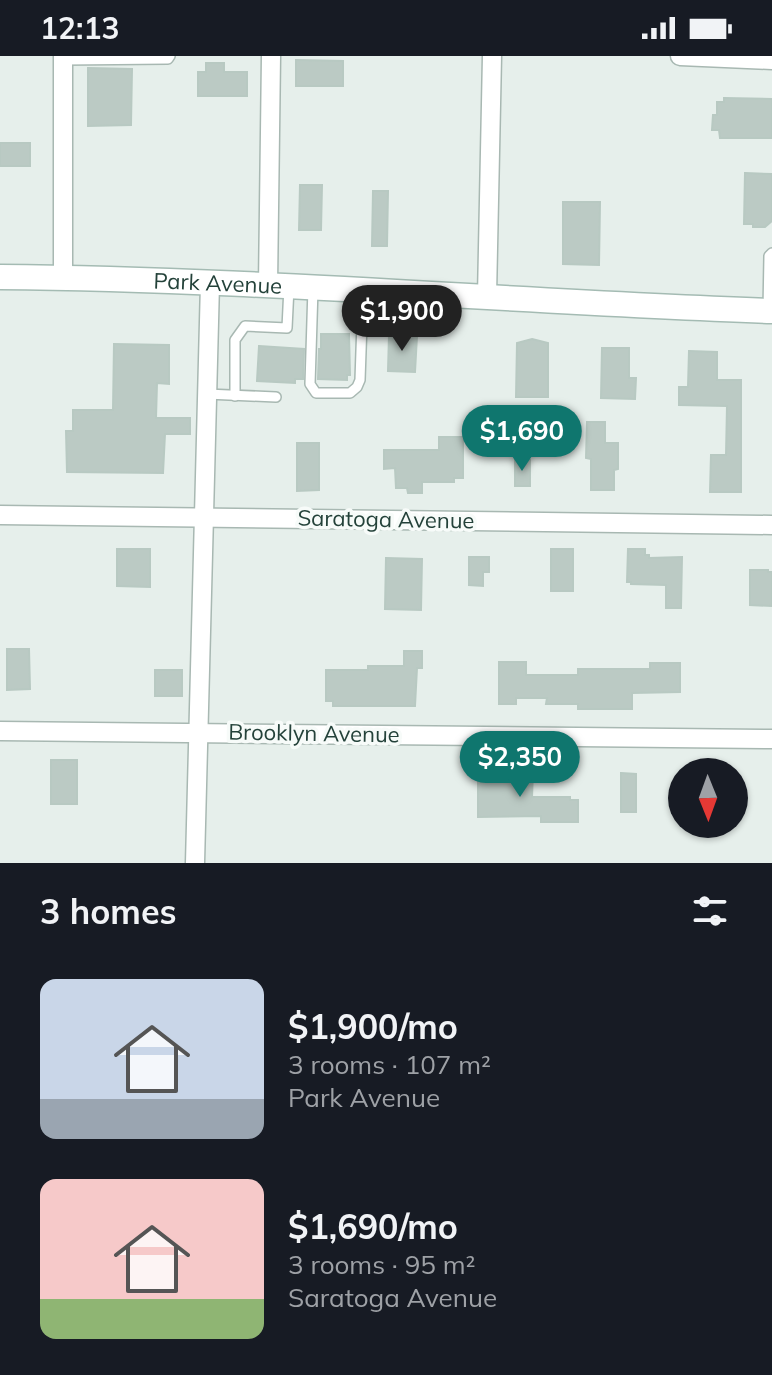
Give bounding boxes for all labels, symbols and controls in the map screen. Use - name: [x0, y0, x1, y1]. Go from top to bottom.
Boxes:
- text: 12:13: [40, 9, 119, 47]
- street label: Park Avenue: [153, 266, 283, 300]
- pin: $1,900: [337, 285, 467, 353]
- text: $1,900: [360, 294, 444, 327]
- pin: $1,690: [457, 405, 587, 473]
- text: $1,690: [480, 414, 564, 447]
- street label: Saratoga Avenue: [297, 503, 475, 535]
- street label: Brooklyn Avenue: [228, 718, 400, 748]
- pin: $2,350: [455, 731, 585, 799]
- text: $2,350: [478, 740, 562, 773]
- north arrow: [668, 758, 748, 838]
- map controls: [668, 758, 748, 838]
- icon: filters: [688, 889, 732, 933]
- text: 3 homes: [40, 890, 177, 933]
- text: $1,900/mo: [288, 1005, 458, 1048]
- icon: home: [104, 1011, 200, 1107]
- text: 3 rooms · 107 m²: [288, 1048, 491, 1081]
- text: Park Avenue: [288, 1081, 440, 1114]
- text: $1,690/mo: [288, 1205, 458, 1248]
- icon: home: [104, 1211, 200, 1307]
- text: 3 rooms · 95 m²: [288, 1248, 475, 1281]
- text: Saratoga Avenue: [288, 1281, 497, 1314]

